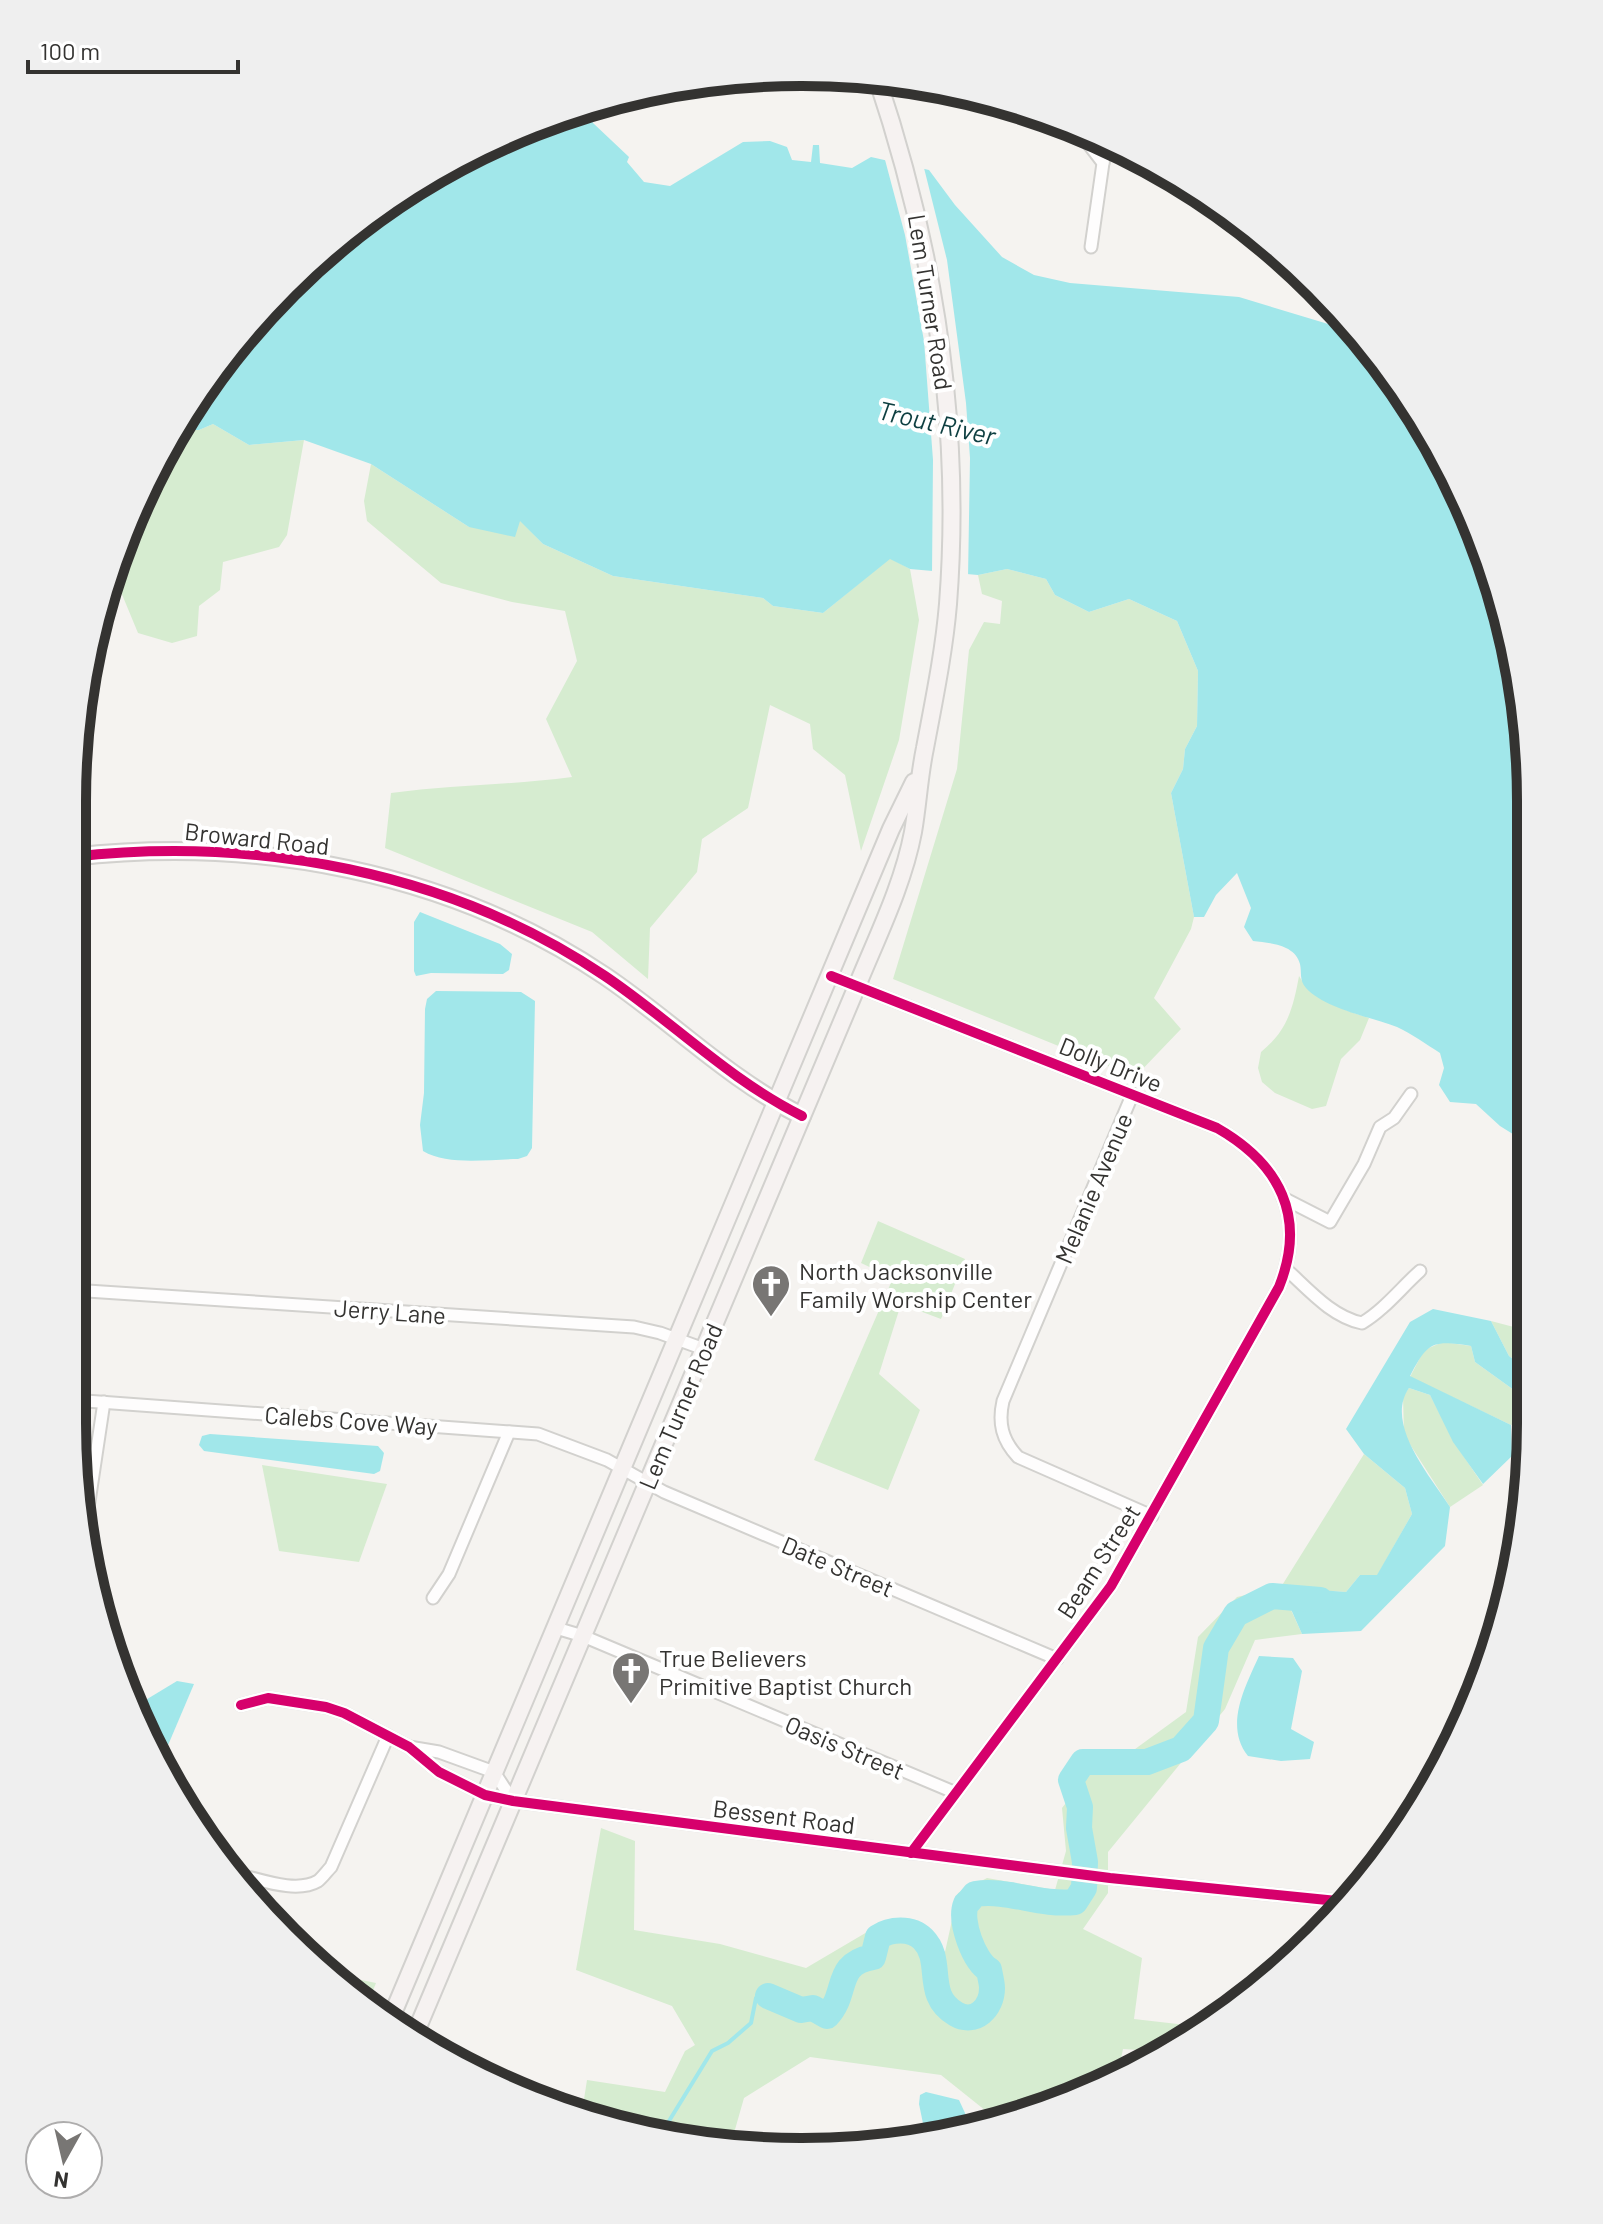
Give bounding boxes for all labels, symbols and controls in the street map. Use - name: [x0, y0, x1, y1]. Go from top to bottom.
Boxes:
- scale bar: [28, 24, 238, 74]
- text: 100 m: [40, 36, 100, 65]
- street label: Lem Turner Road: [903, 212, 959, 392]
- water label: Trout River: [875, 393, 1000, 451]
- street label: Broward Road: [183, 816, 331, 860]
- street label: Dolly Drive: [1055, 1030, 1167, 1098]
- street label: Melanie Avenue: [1048, 1108, 1138, 1268]
- place label: North Jacksonville Family Worship Center: [799, 1256, 1032, 1313]
- church icon: North Jacksonville Family Worship Center: [750, 1263, 792, 1318]
- street label: Jerry Lane: [333, 1293, 447, 1329]
- street label: Lem Turner Road: [632, 1319, 728, 1493]
- street label: Calebs Cove Way: [264, 1399, 438, 1441]
- street label: Beam Street: [1050, 1499, 1146, 1623]
- street label: Date Street: [778, 1530, 898, 1602]
- place label: True Believers Primitive Baptist Church: [659, 1643, 912, 1700]
- church icon: True Believers Primitive Baptist Church: [610, 1650, 652, 1705]
- street label: Oasis Street: [781, 1709, 909, 1785]
- street label: Bessent Road: [711, 1793, 857, 1839]
- north arrow: [24, 2120, 104, 2200]
- text: N: [52, 2167, 70, 2195]

